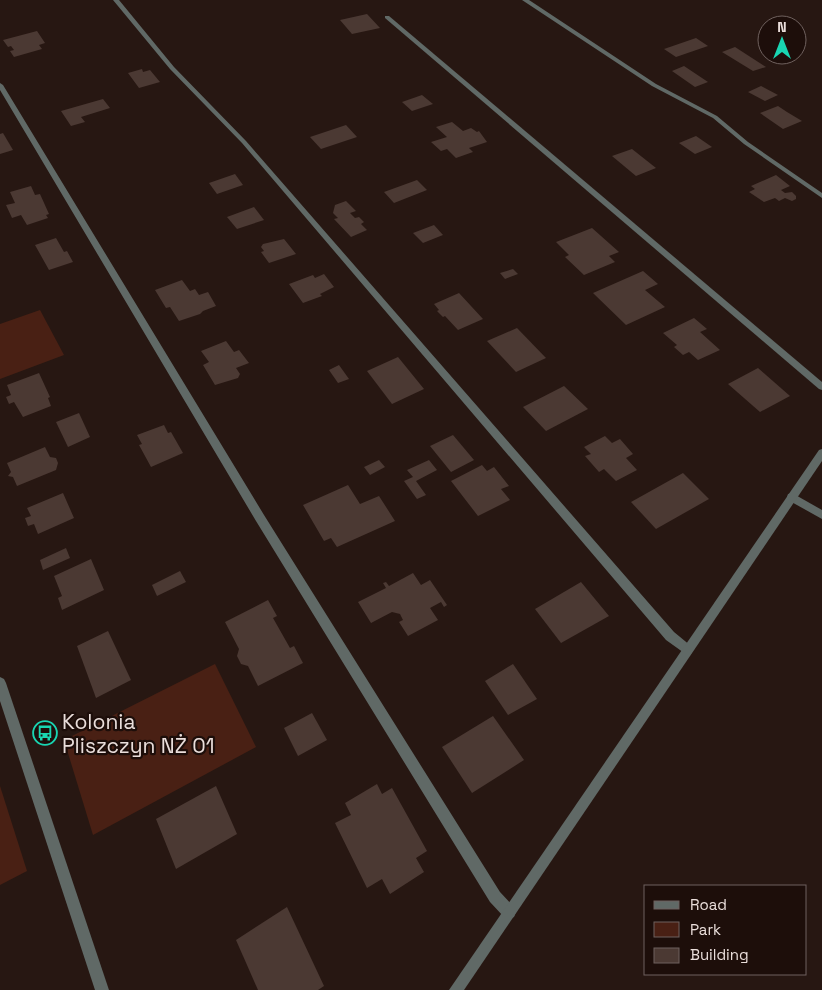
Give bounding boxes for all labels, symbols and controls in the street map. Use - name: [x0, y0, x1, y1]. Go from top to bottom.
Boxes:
- north arrow: [757, 15, 807, 65]
- text: N: [777, 18, 787, 36]
- place label: Kolonia Pliszczyn NŻ 01: [62, 708, 214, 759]
- bus stop icon: Kolonia Pliszczyn NŻ 01: [32, 720, 58, 746]
- legend: [644, 885, 807, 975]
- text: Road: [690, 895, 727, 914]
- text: Park: [690, 920, 721, 939]
- text: Building: [690, 945, 749, 964]

